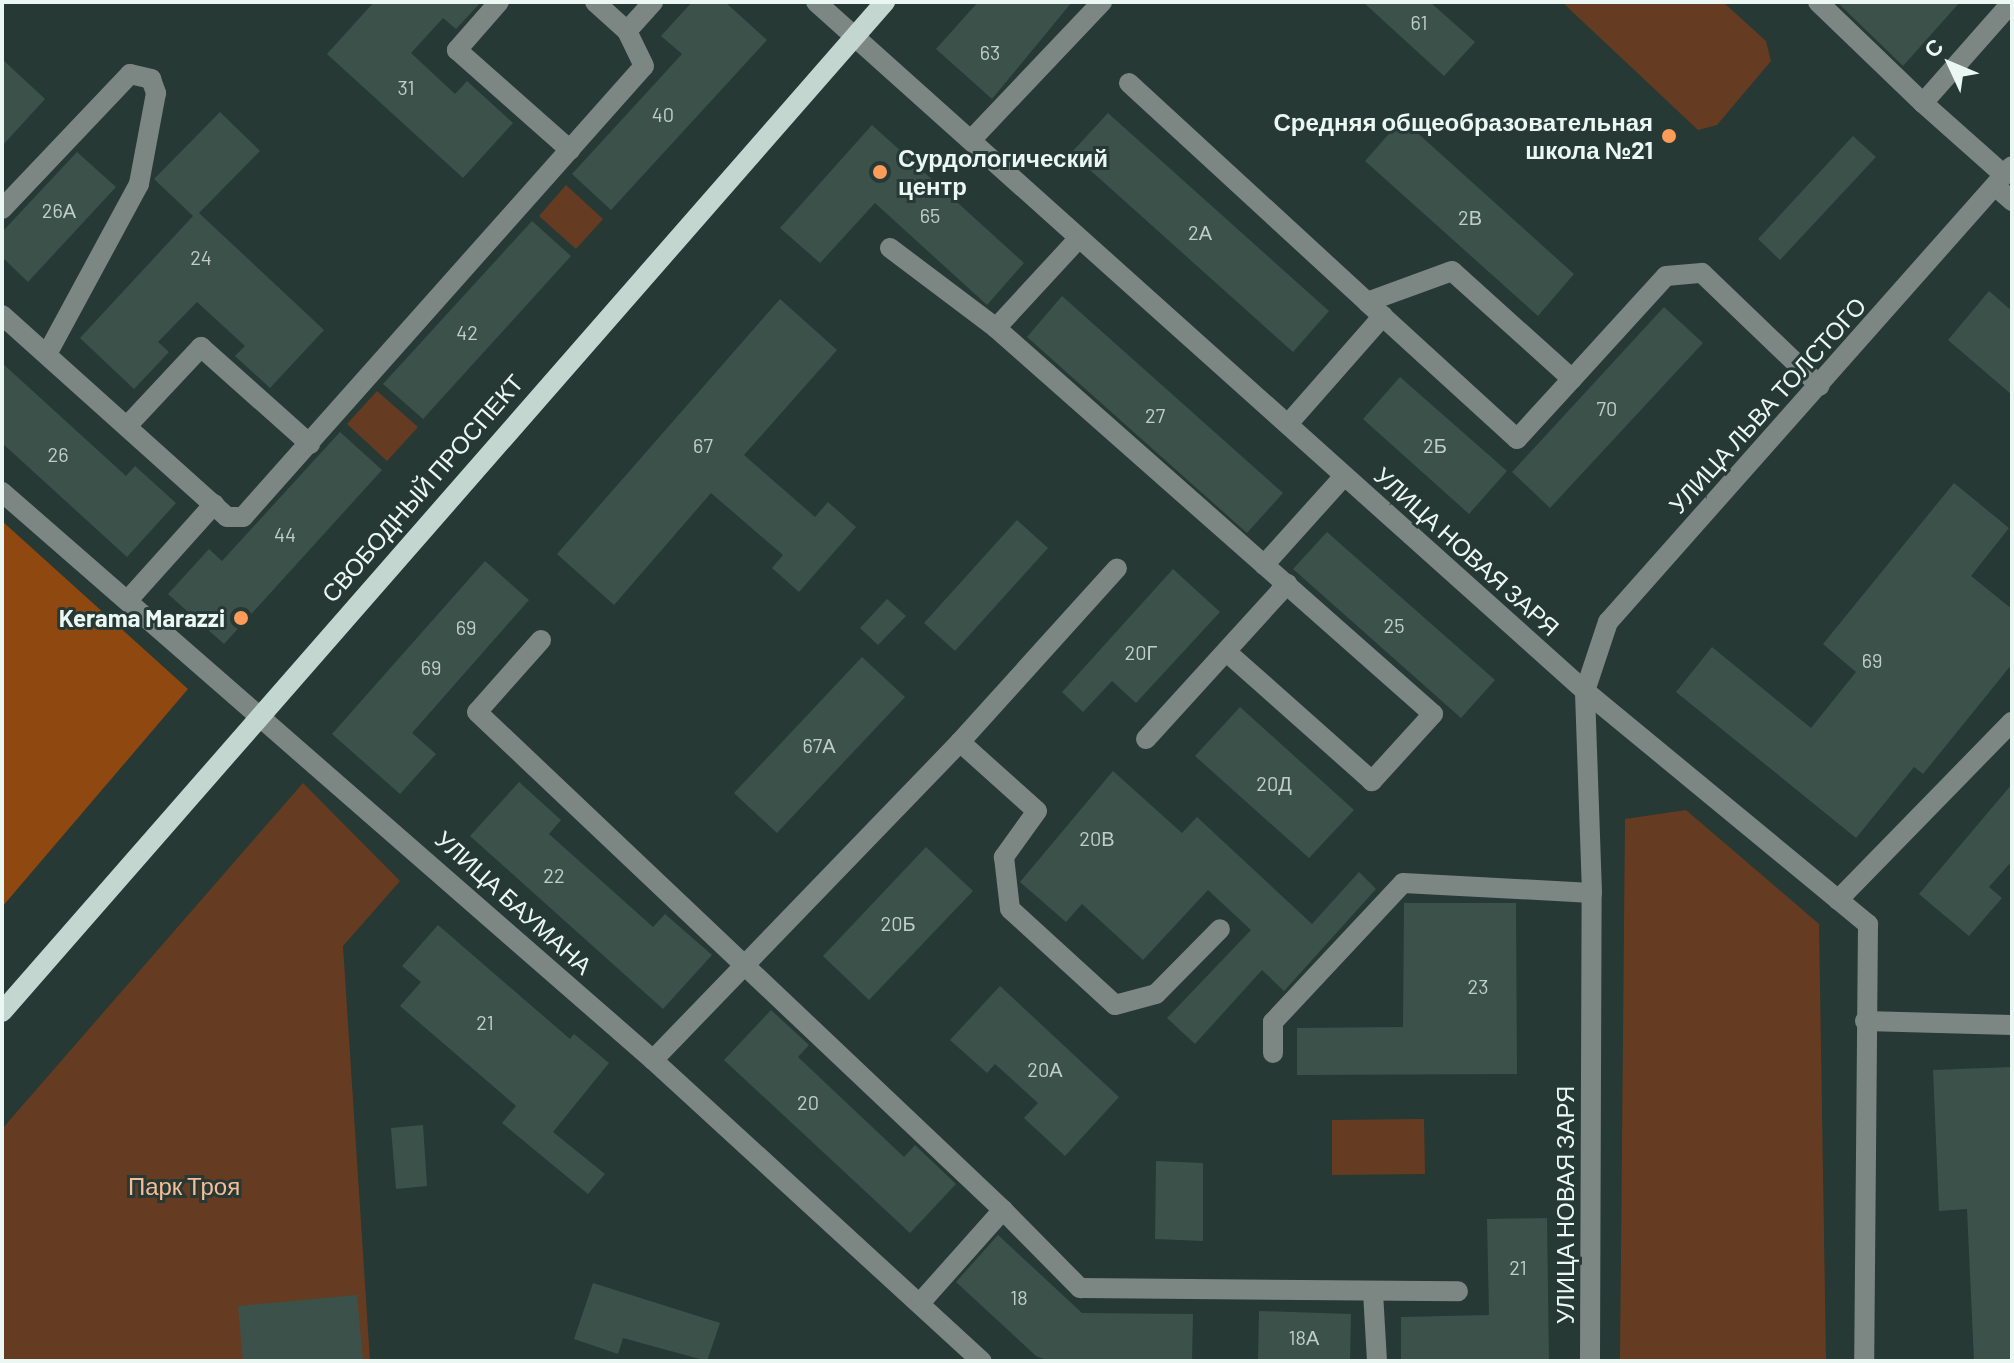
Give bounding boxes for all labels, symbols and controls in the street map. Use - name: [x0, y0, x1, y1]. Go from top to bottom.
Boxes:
- house number: 61: [1411, 10, 1427, 34]
- north arrow: [1910, 24, 1990, 104]
- text: С: [1918, 33, 1948, 62]
- house number: 63: [980, 40, 1000, 64]
- house number: 31: [397, 75, 415, 99]
- house number: 40: [652, 102, 674, 126]
- place label: Средняя общеобразовательная школа №21: [1274, 108, 1653, 164]
- marker: Средняя общеобразовательная школа №21: [1660, 127, 1678, 145]
- place label: Сурдологический центр: [898, 144, 1108, 200]
- marker: Сурдологический центр: [869, 161, 891, 183]
- house number: 26А: [42, 198, 76, 222]
- house number: 65: [920, 203, 940, 227]
- house number: 2В: [1458, 205, 1482, 229]
- house number: 2А: [1188, 220, 1212, 244]
- house number: 24: [190, 245, 212, 269]
- street label: УЛИЦА ЛЬВА ТОЛСТОГО: [1662, 291, 1872, 519]
- house number: 42: [456, 320, 478, 344]
- street label: СВОБОДНЫЙ ПРОСПЕКТ: [315, 368, 529, 608]
- house number: 70: [1597, 396, 1617, 420]
- house number: 27: [1145, 403, 1165, 427]
- house number: 67: [693, 433, 713, 457]
- house number: 2Б: [1423, 433, 1447, 457]
- house number: 26: [47, 442, 69, 466]
- street label: УЛИЦА НОВАЯ ЗАРЯ: [1369, 460, 1565, 642]
- house number: 44: [274, 522, 296, 546]
- place label: Kerama Marazzi: [59, 604, 225, 632]
- marker: Kerama Marazzi: [232, 609, 250, 627]
- house number: 25: [1384, 613, 1404, 637]
- house number: 69: [456, 615, 476, 639]
- house number: 20Г: [1125, 640, 1157, 664]
- house number: 69: [1862, 648, 1882, 672]
- house number: 69: [421, 655, 441, 679]
- house number: 67А: [802, 733, 836, 757]
- house number: 20Д: [1256, 771, 1292, 795]
- street label: УЛИЦА БАУМАНА: [430, 824, 598, 980]
- house number: 20В: [1079, 826, 1115, 850]
- house number: 22: [543, 863, 565, 887]
- house number: 20Б: [880, 911, 916, 935]
- house number: 23: [1468, 974, 1488, 998]
- house number: 21: [476, 1010, 494, 1034]
- house number: 20А: [1027, 1057, 1063, 1081]
- street label: УЛИЦА НОВАЯ ЗАРЯ: [1551, 1086, 1579, 1324]
- house number: 20: [797, 1090, 819, 1114]
- park label: Парк Троя: [128, 1172, 240, 1200]
- house number: 21: [1509, 1255, 1527, 1279]
- house number: 18: [1010, 1285, 1028, 1309]
- house number: 18А: [1289, 1325, 1319, 1349]

